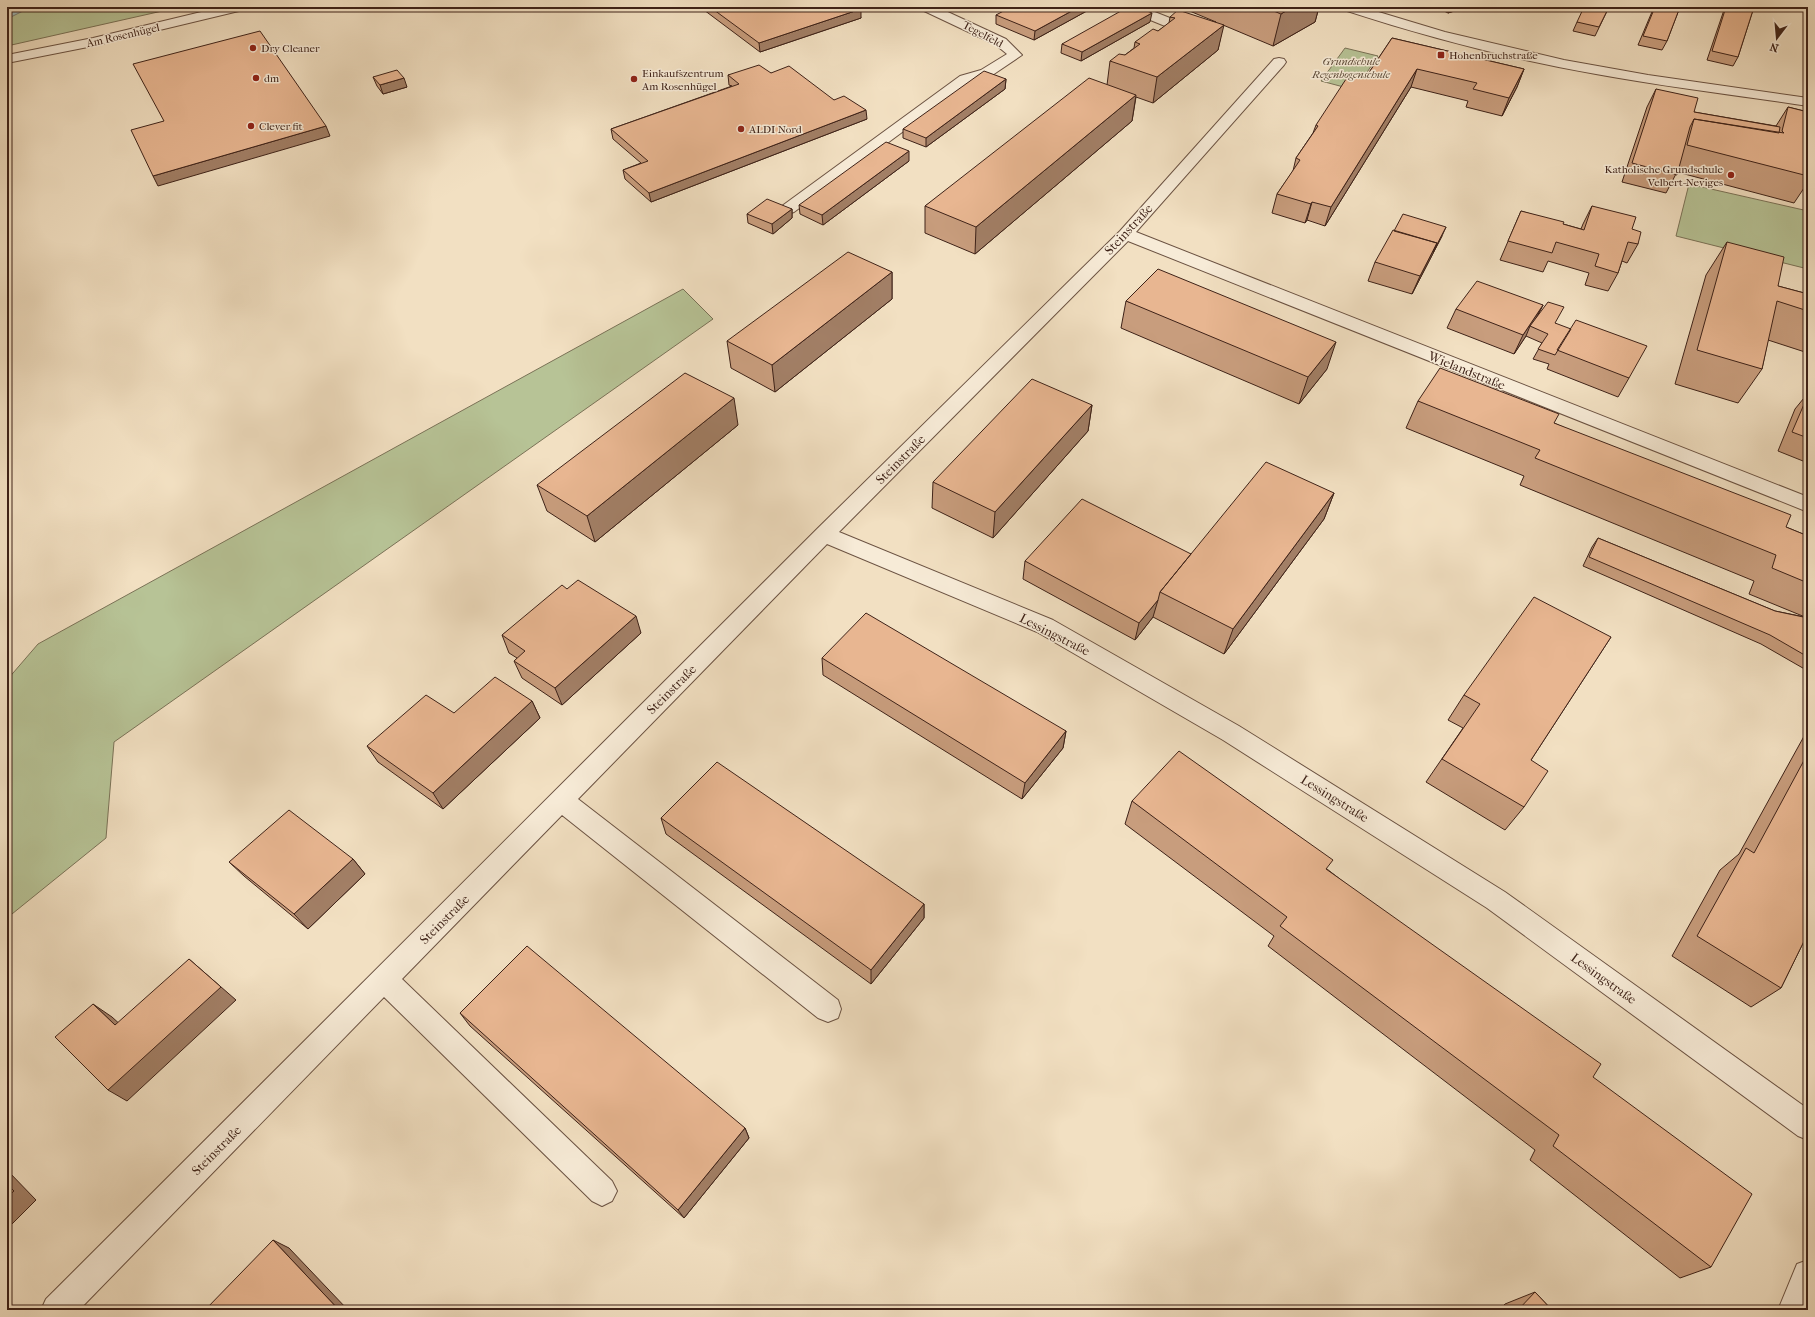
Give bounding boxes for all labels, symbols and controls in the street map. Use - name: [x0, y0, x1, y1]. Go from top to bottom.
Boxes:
- street label: Tegelfeld: [960, 18, 1006, 51]
- north arrow: [1757, 18, 1797, 58]
- street label: Am Rosenhügel: [84, 21, 161, 50]
- text: N: [1768, 40, 1780, 55]
- place label: Dry Cleaner: [261, 42, 320, 55]
- marker: Dry Cleaner: [248, 43, 258, 53]
- place label: Hohenbruchstraße: [1449, 49, 1538, 62]
- marker: Hohenbruchstraße: [1436, 50, 1446, 60]
- park label: Grundschule Regenbogenschule: [1311, 55, 1391, 81]
- place label: Einkaufszentrum Am Rosenhügel: [641, 67, 724, 93]
- place label: dm: [264, 72, 280, 85]
- marker: dm: [251, 73, 261, 83]
- marker: Einkaufszentrum Am Rosenhügel: [629, 74, 639, 84]
- place label: Clever fit: [259, 120, 303, 133]
- marker: Clever fit: [246, 121, 256, 131]
- place label: ALDI Nord: [748, 123, 803, 136]
- marker: ALDI Nord: [736, 124, 746, 134]
- place label: Katholische Grundschule Velbert-Neviges: [1605, 163, 1724, 189]
- marker: Katholische Grundschule Velbert-Neviges: [1726, 170, 1736, 180]
- street label: Steinstraße: [1101, 201, 1156, 258]
- street label: Wielandstraße: [1425, 348, 1508, 393]
- street label: Steinstraße: [873, 431, 929, 487]
- street label: Lessingstraße: [1017, 610, 1093, 659]
- street label: Steinstraße: [644, 661, 700, 717]
- street label: Lessingstraße: [1298, 772, 1372, 825]
- street label: Steinstraße: [417, 891, 473, 947]
- street label: Lessingstraße: [1568, 950, 1640, 1007]
- street label: Steinstraße: [189, 1122, 245, 1178]

